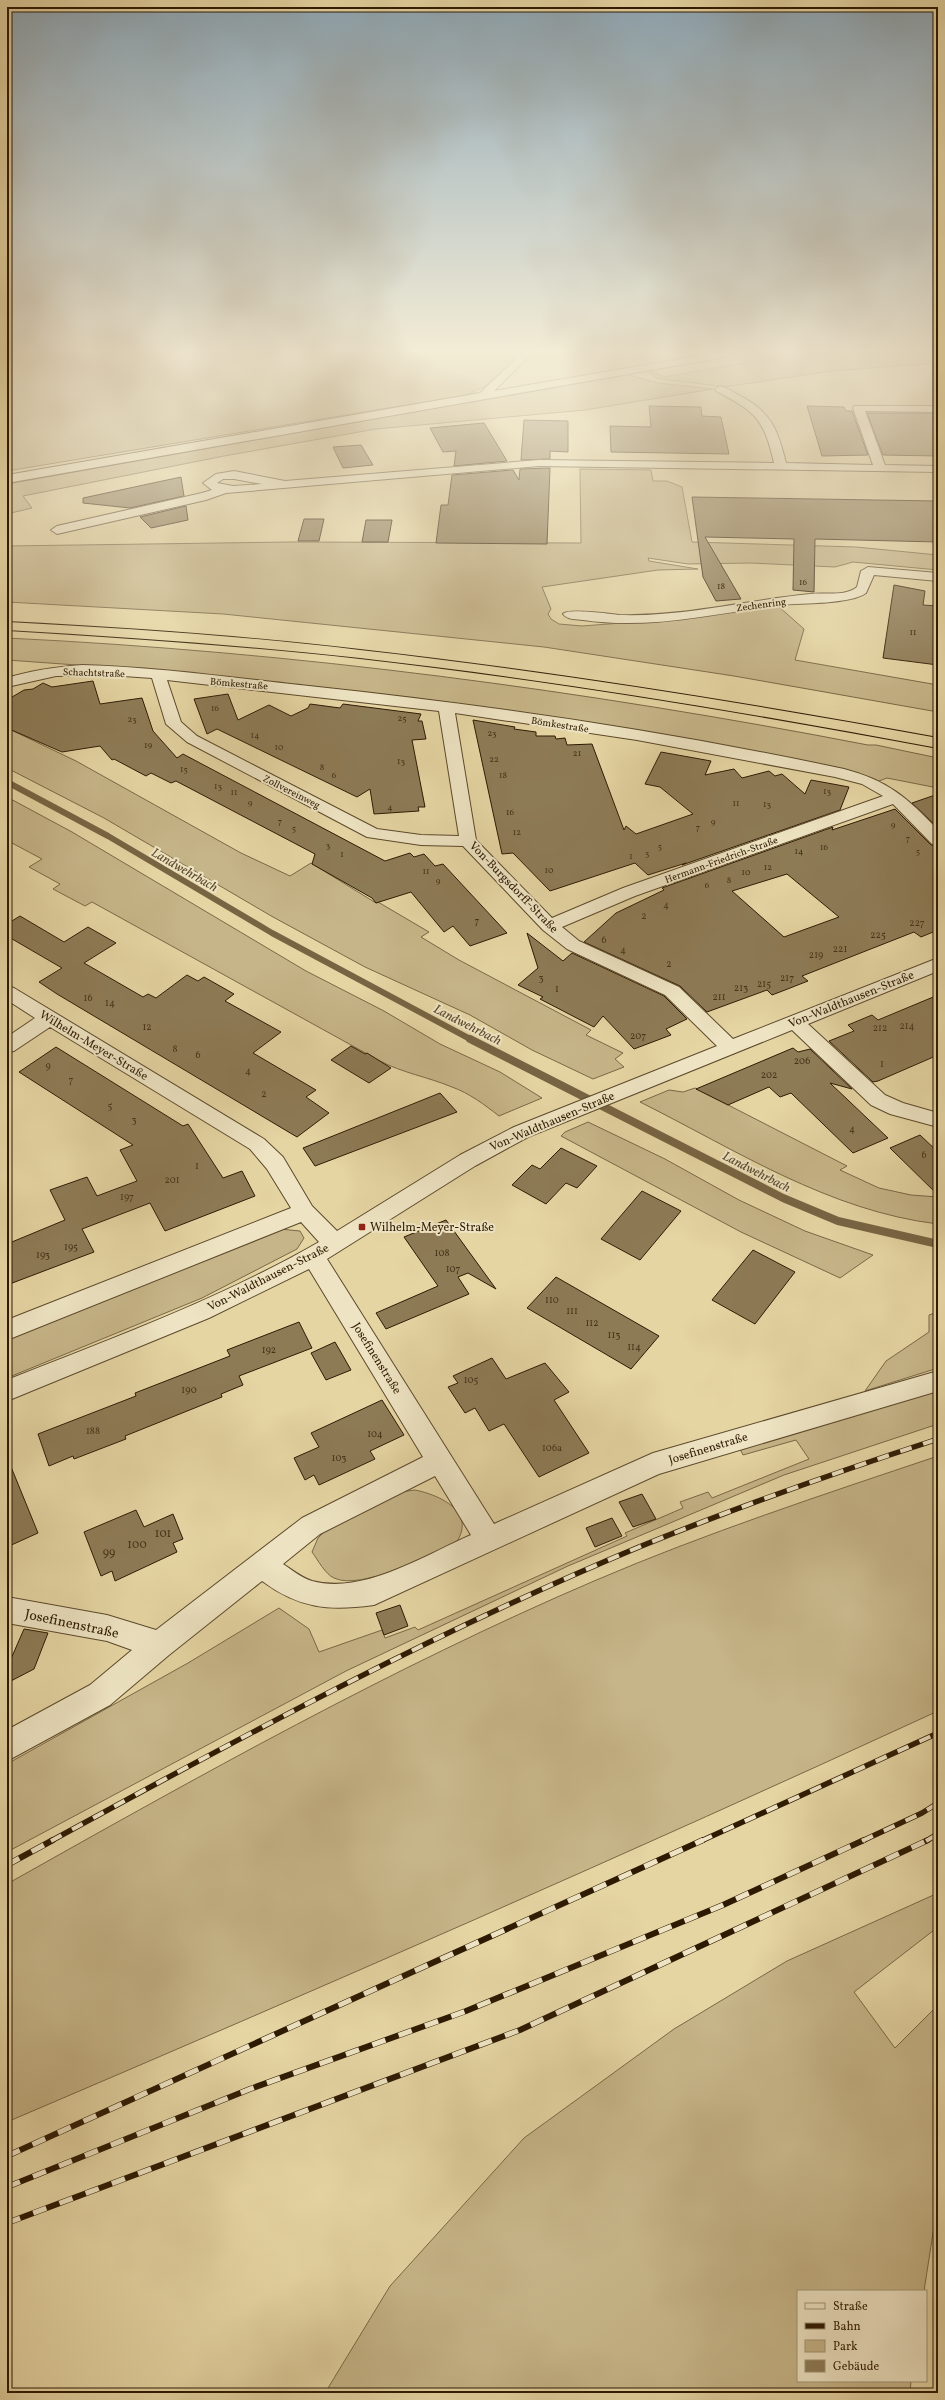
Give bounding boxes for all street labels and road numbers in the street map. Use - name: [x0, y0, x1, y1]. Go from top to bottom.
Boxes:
- street label: Zechenring: [735, 595, 787, 615]
- street label: Schachtstraße: [63, 665, 125, 681]
- street label: Bömkestraße: [209, 674, 269, 694]
- street label: Bömkestraße: [530, 714, 590, 736]
- street label: Zollvereinweg: [261, 771, 323, 812]
- street label: Hermann-Friedrich-Straße: [663, 833, 780, 887]
- street label: Von-Burgsdorff-Straße: [465, 838, 562, 937]
- street label: Von-Waldthausen-Straße: [786, 967, 917, 1032]
- street label: Wilhelm-Meyer-Straße: [36, 1007, 151, 1085]
- street label: Von-Waldthausen-Straße: [488, 1088, 618, 1156]
- street label: Von-Waldthausen-Straße: [205, 1240, 332, 1315]
- street label: Josefinenstraße: [348, 1320, 405, 1398]
- street label: Josefinenstraße: [667, 1429, 750, 1469]
- street label: Josefinenstraße: [23, 1605, 121, 1644]

